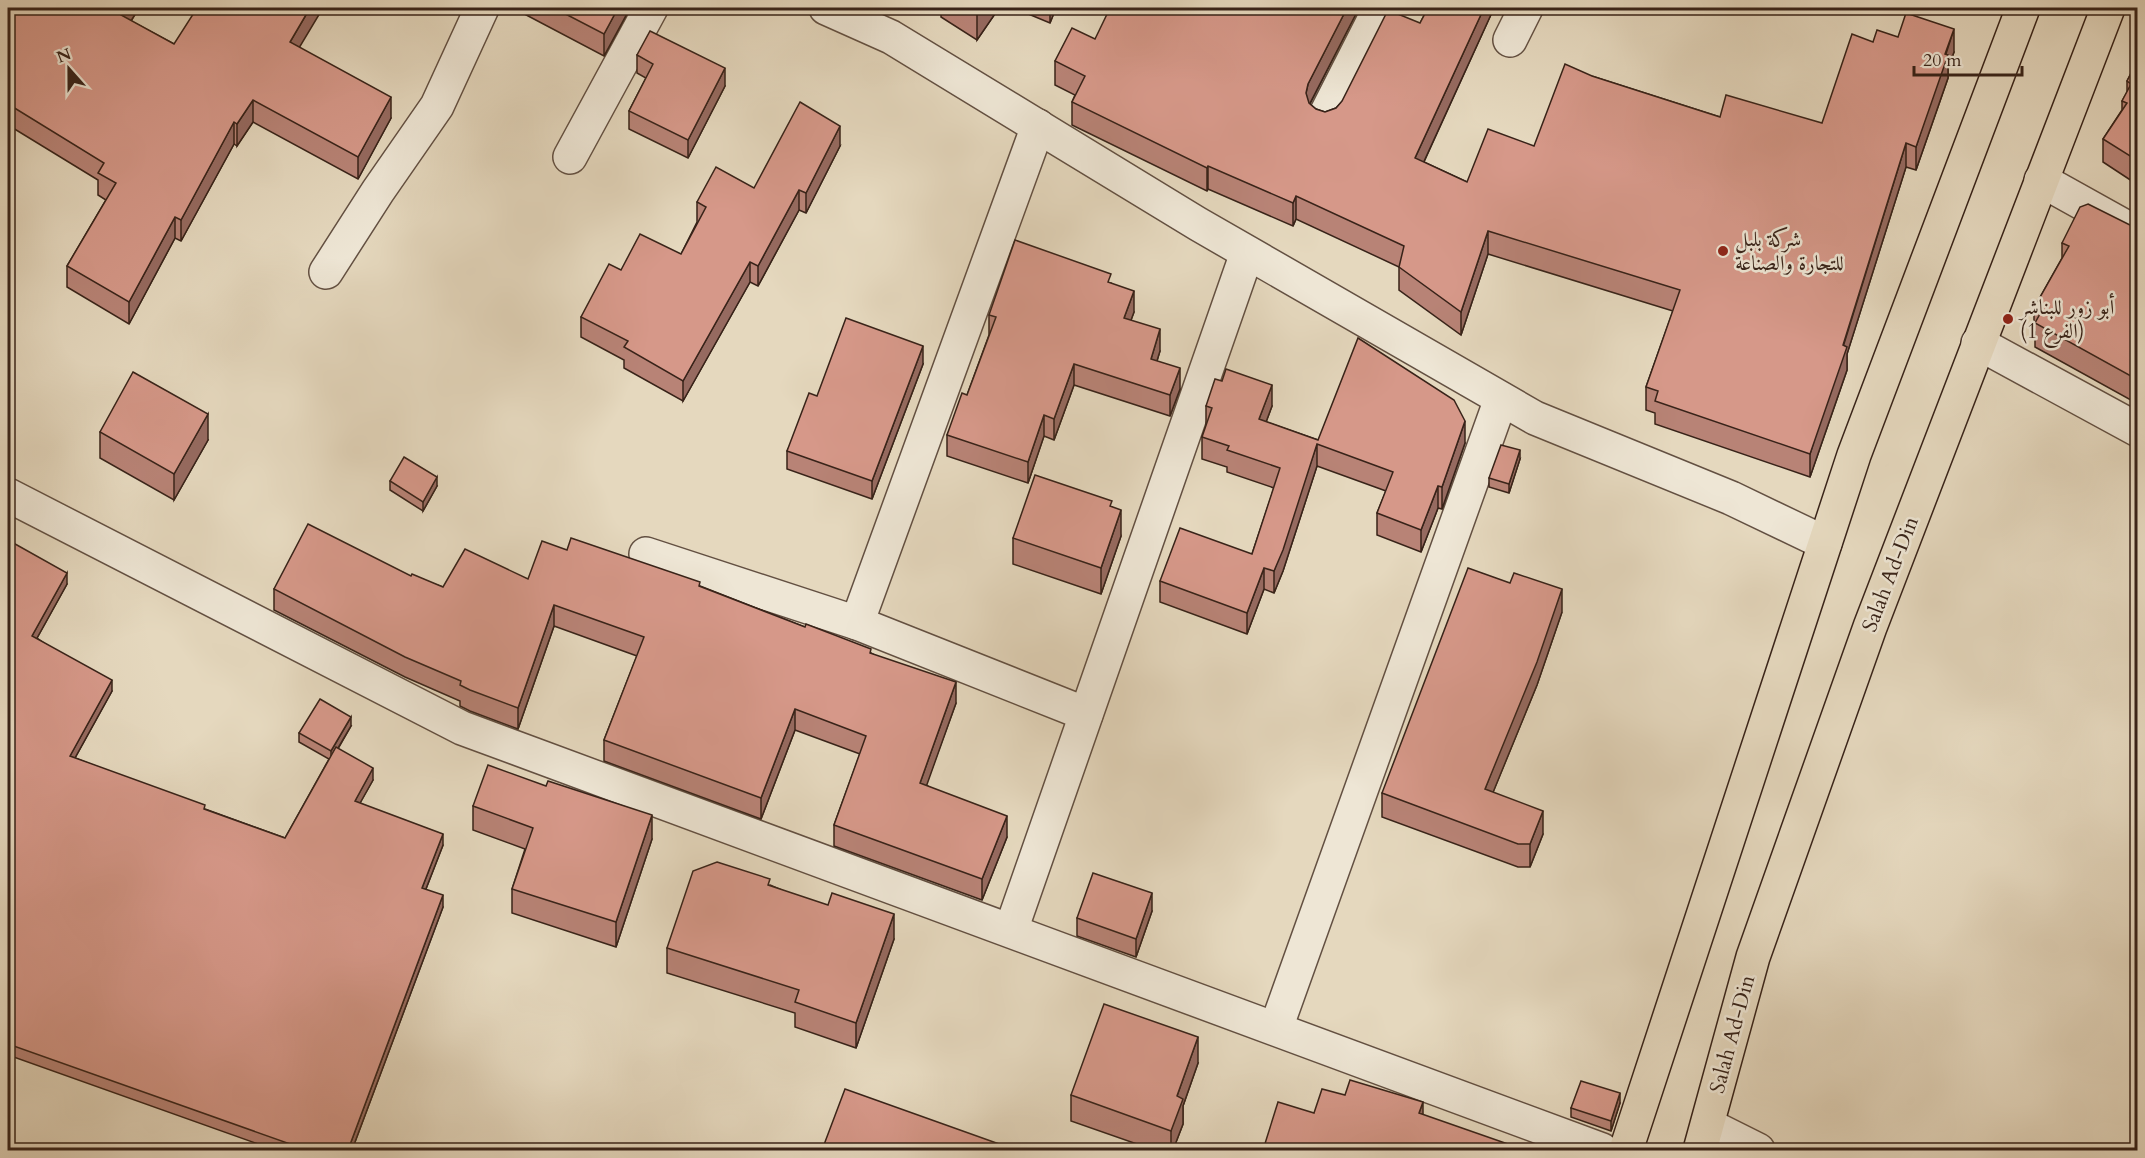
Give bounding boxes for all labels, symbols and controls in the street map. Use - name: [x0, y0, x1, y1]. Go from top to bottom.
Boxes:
- north arrow: [39, 39, 99, 99]
- scale bar: [1914, 39, 2022, 77]
- text: N: [54, 43, 75, 69]
- text: 20 m: [1923, 48, 1962, 73]
- place label: شركة بلبل للتجارة والصناعة: [1735, 225, 1844, 278]
- marker: شركة بلبل للتجارة والصناعة: [1716, 244, 1730, 258]
- place label: أبو زور للبناشر (الفرع 1): [2018, 292, 2115, 349]
- marker: أبو زور للبناشر (الفرع 1): [2001, 312, 2015, 326]
- street label: Salah Ad-Din: [1855, 512, 1926, 636]
- street label: Salah Ad-Din: [1703, 972, 1762, 1097]

